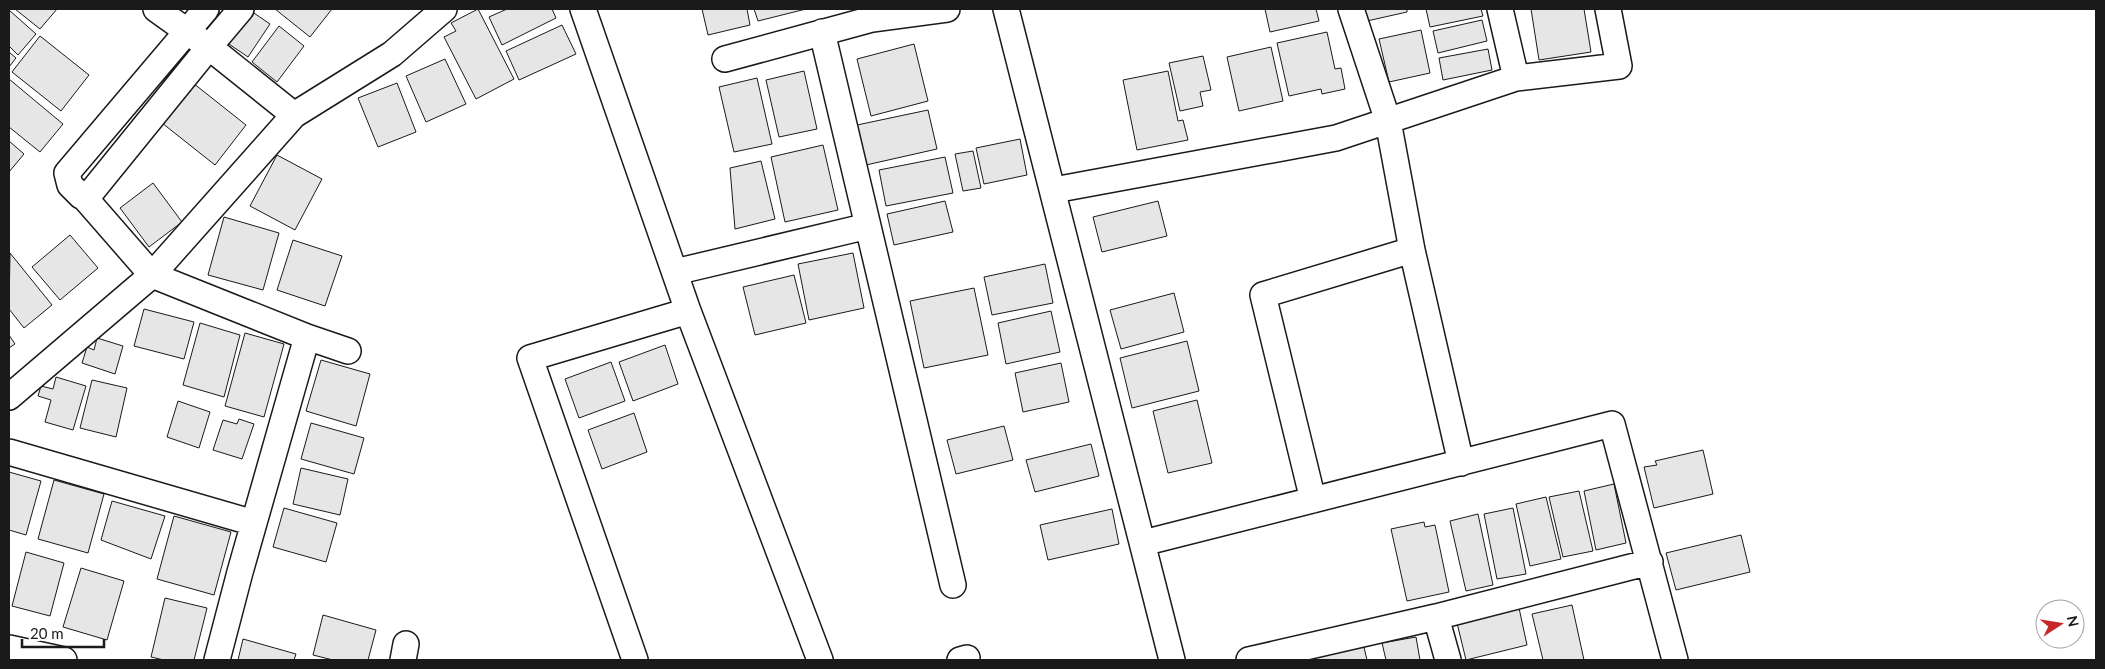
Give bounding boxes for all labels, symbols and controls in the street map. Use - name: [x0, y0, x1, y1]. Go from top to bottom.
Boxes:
- north arrow: [2035, 599, 2085, 649]
- text: N: [2064, 614, 2083, 628]
- scale bar: [22, 616, 105, 648]
- text: 20 m: [30, 624, 64, 642]

